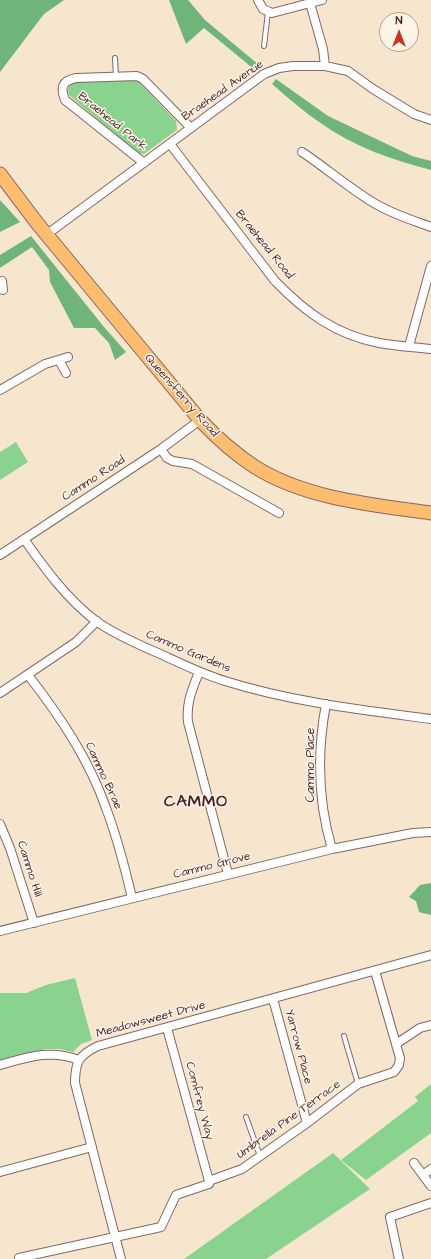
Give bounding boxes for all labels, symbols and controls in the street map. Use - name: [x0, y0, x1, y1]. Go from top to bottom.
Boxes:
- north arrow: [379, 12, 419, 52]
- text: N: [396, 13, 402, 28]
- street label: Braehead Avenue: [179, 58, 267, 124]
- street label: Braehead Park: [74, 90, 150, 154]
- street label: Braehead Road: [232, 208, 296, 282]
- street label: Queensferry Road: [141, 351, 221, 441]
- street label: Cammo Road: [60, 453, 128, 505]
- street label: Cammo Gardens: [144, 628, 232, 676]
- street label: Cammo Place: [304, 728, 318, 802]
- street label: Cammo Brae: [81, 740, 125, 812]
- district label: CAMMO: [164, 793, 228, 813]
- street label: Cammo Hill: [13, 839, 45, 899]
- street label: Cammo Grove: [172, 849, 252, 883]
- street label: Meadowsweet Drive: [95, 998, 207, 1042]
- street label: Yarrow Place: [281, 1008, 315, 1086]
- street label: Comfrey Way: [182, 1060, 216, 1142]
- street label: Umbrella Pine Terrace: [234, 1078, 344, 1162]

